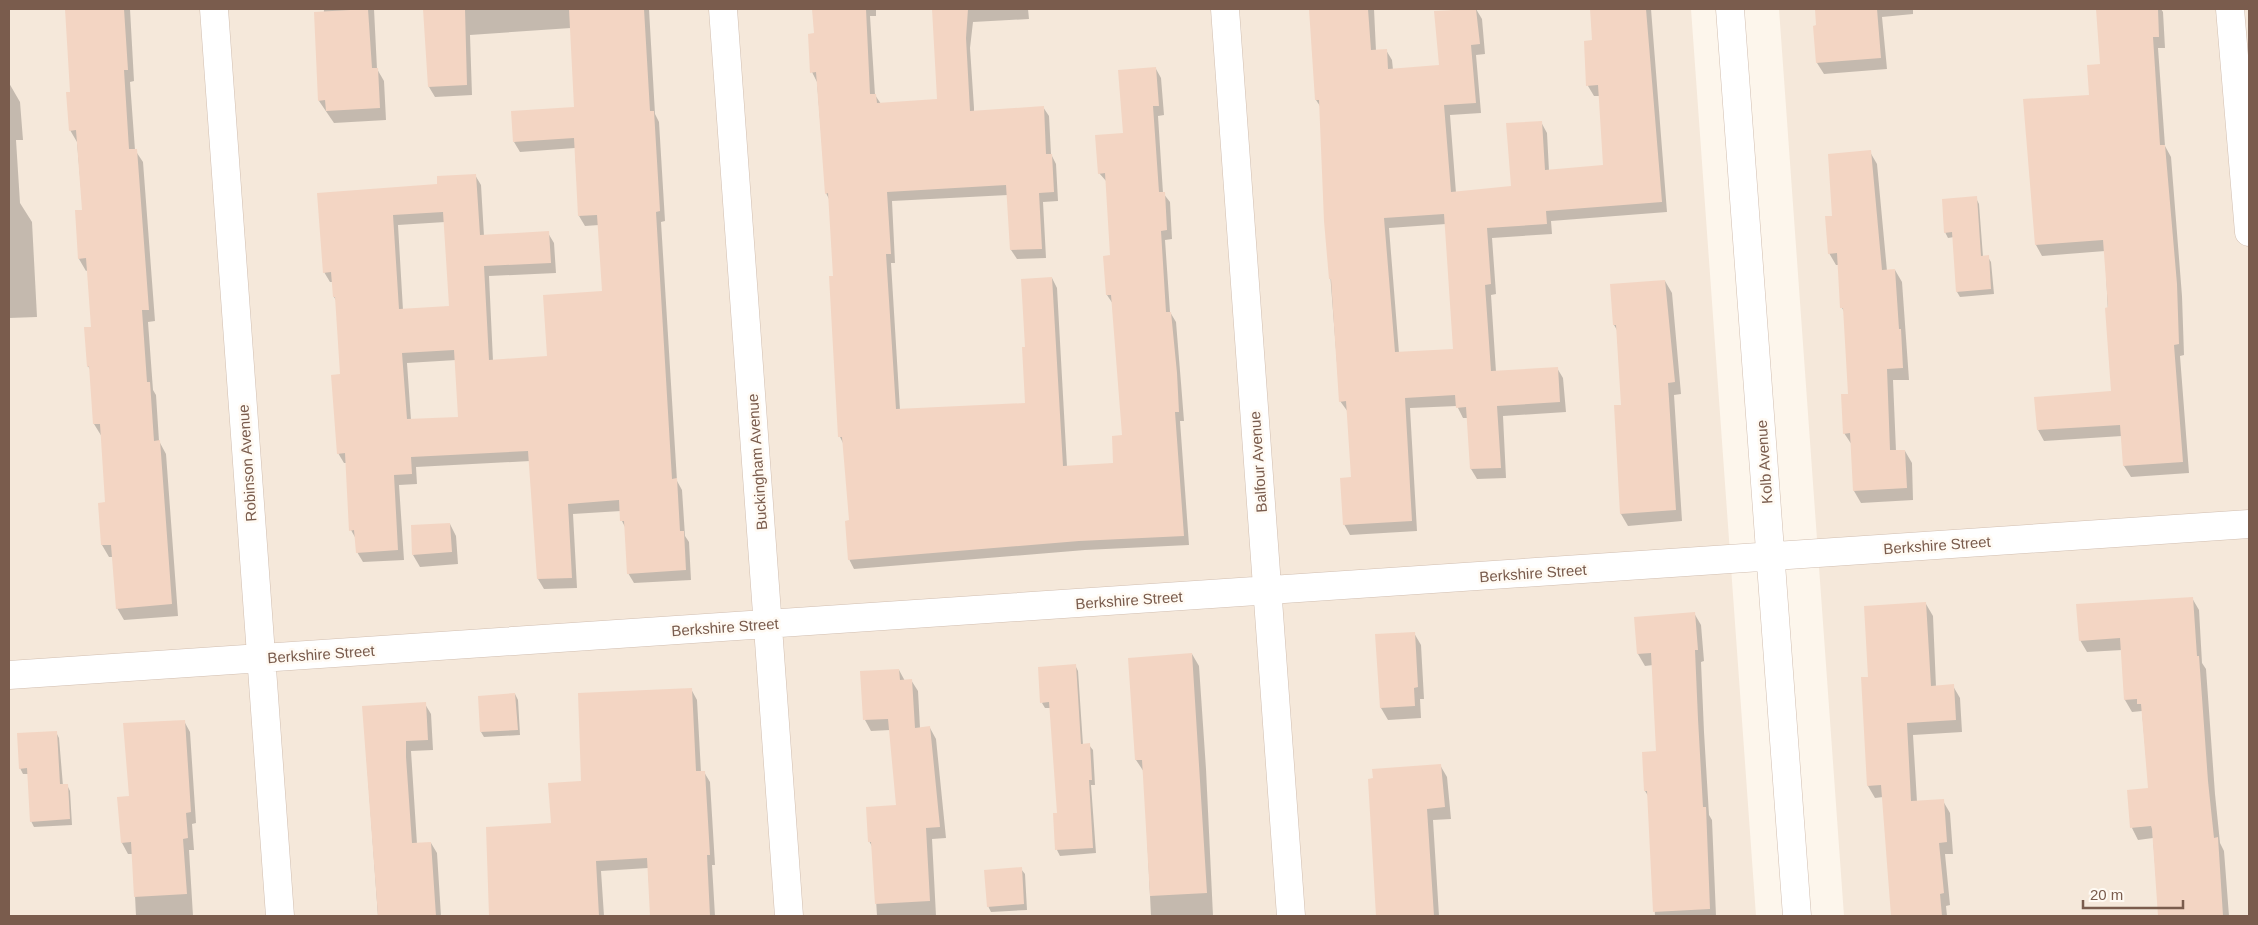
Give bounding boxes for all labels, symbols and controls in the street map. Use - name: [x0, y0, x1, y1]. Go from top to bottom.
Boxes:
- street label: Buckingham Avenue: [744, 393, 770, 531]
- street label: Robinson Avenue: [234, 404, 260, 522]
- street label: Balfour Avenue: [1246, 411, 1270, 513]
- street label: Kolb Avenue: [1753, 420, 1775, 504]
- street label: Berkshire Street: [1883, 533, 1992, 557]
- street label: Berkshire Street: [1479, 561, 1588, 585]
- street label: Berkshire Street: [1075, 588, 1184, 612]
- street label: Berkshire Street: [671, 615, 780, 639]
- street label: Berkshire Street: [267, 642, 376, 666]
- scale bar: [2083, 878, 2183, 910]
- text: 20 m: [2090, 886, 2123, 903]

